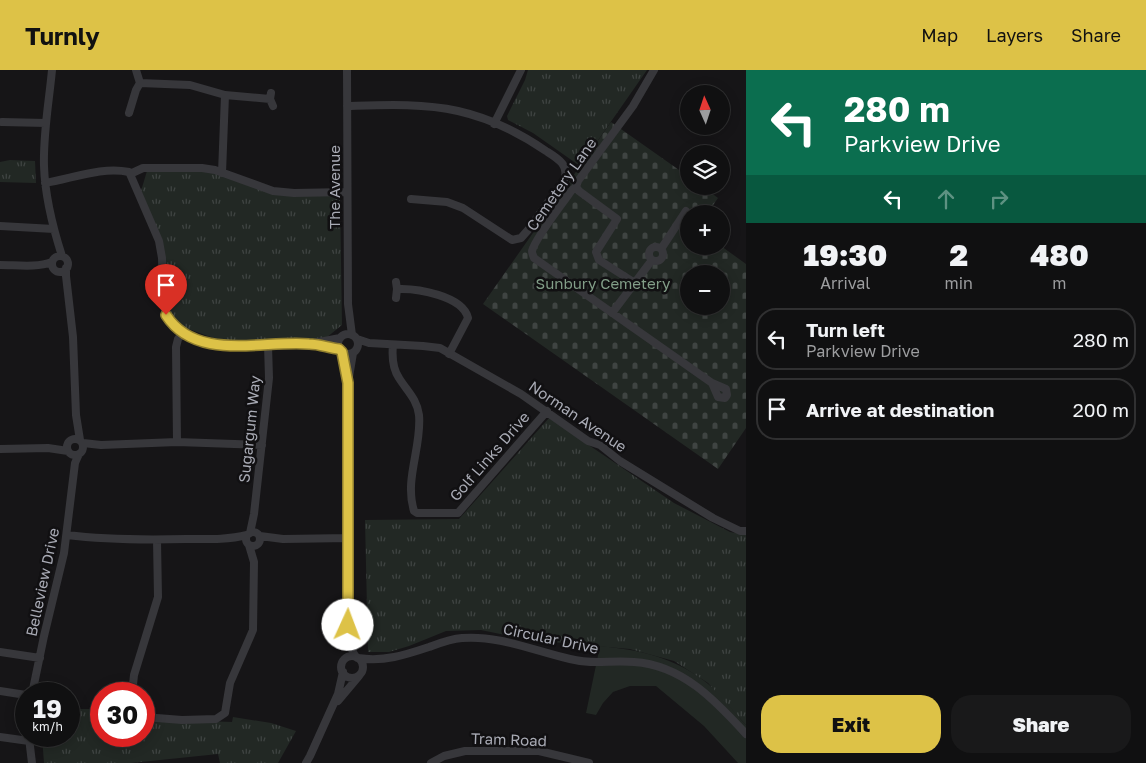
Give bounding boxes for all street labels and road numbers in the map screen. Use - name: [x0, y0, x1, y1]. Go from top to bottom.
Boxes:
- street label: Cemetery Lane: [522, 134, 600, 234]
- street label: The Avenue: [325, 145, 343, 229]
- street label: Sugargum Way: [234, 374, 264, 484]
- street label: Norman Avenue: [526, 377, 631, 455]
- street label: Golf Links Drive: [445, 407, 533, 504]
- street label: Belleview Drive: [22, 526, 62, 638]
- street label: Circular Drive: [502, 619, 601, 657]
- street label: Tram Road: [471, 729, 547, 749]

